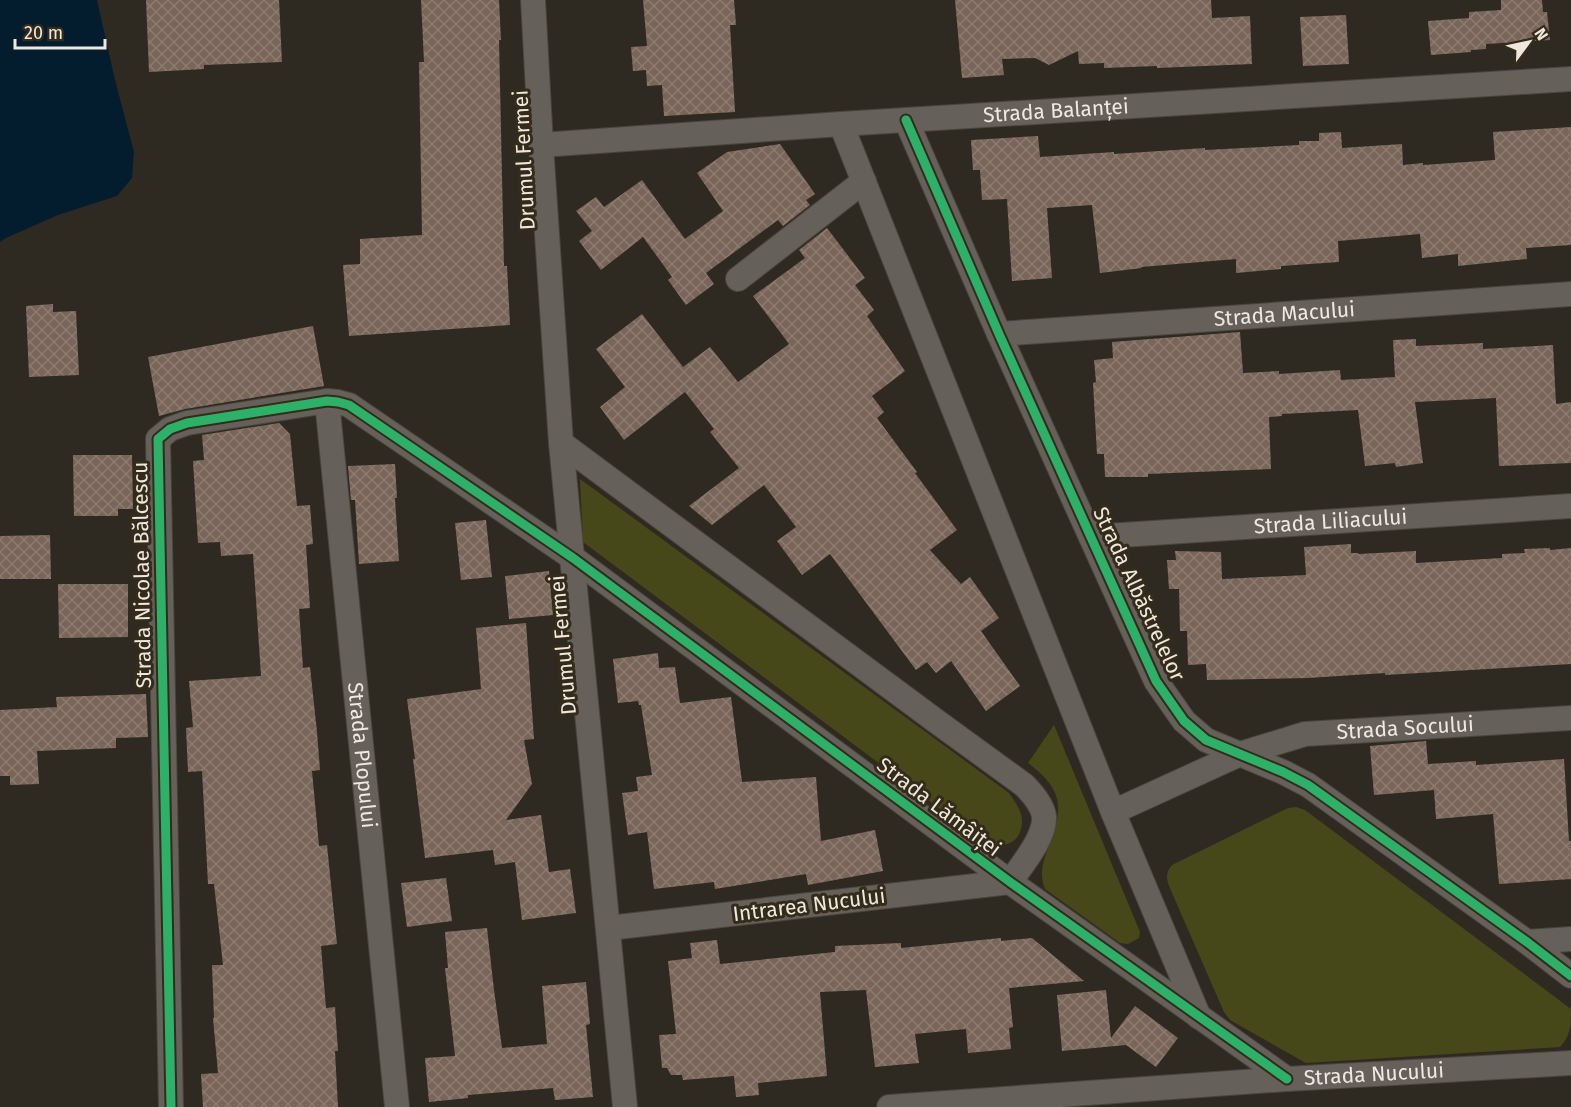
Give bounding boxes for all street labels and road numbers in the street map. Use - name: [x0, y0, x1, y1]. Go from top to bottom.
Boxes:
- street label: Drumul Fermei: [507, 89, 541, 231]
- street label: Strada Balanței: [982, 93, 1129, 128]
- street label: Strada Macului: [1213, 296, 1356, 332]
- street label: Strada Nicolae Bălcescu: [127, 461, 157, 689]
- street label: Strada Albăstrelelor: [1087, 503, 1191, 685]
- street label: Strada Liliacului: [1253, 504, 1408, 539]
- street label: Drumul Fermei: [544, 574, 582, 716]
- street label: Strada Plopului: [342, 681, 382, 830]
- street label: Strada Socului: [1336, 711, 1475, 745]
- street label: Strada Lămâiței: [872, 752, 1006, 862]
- street label: Intrarea Nucului: [731, 883, 887, 927]
- street label: Strada Nucului: [1303, 1057, 1445, 1091]

